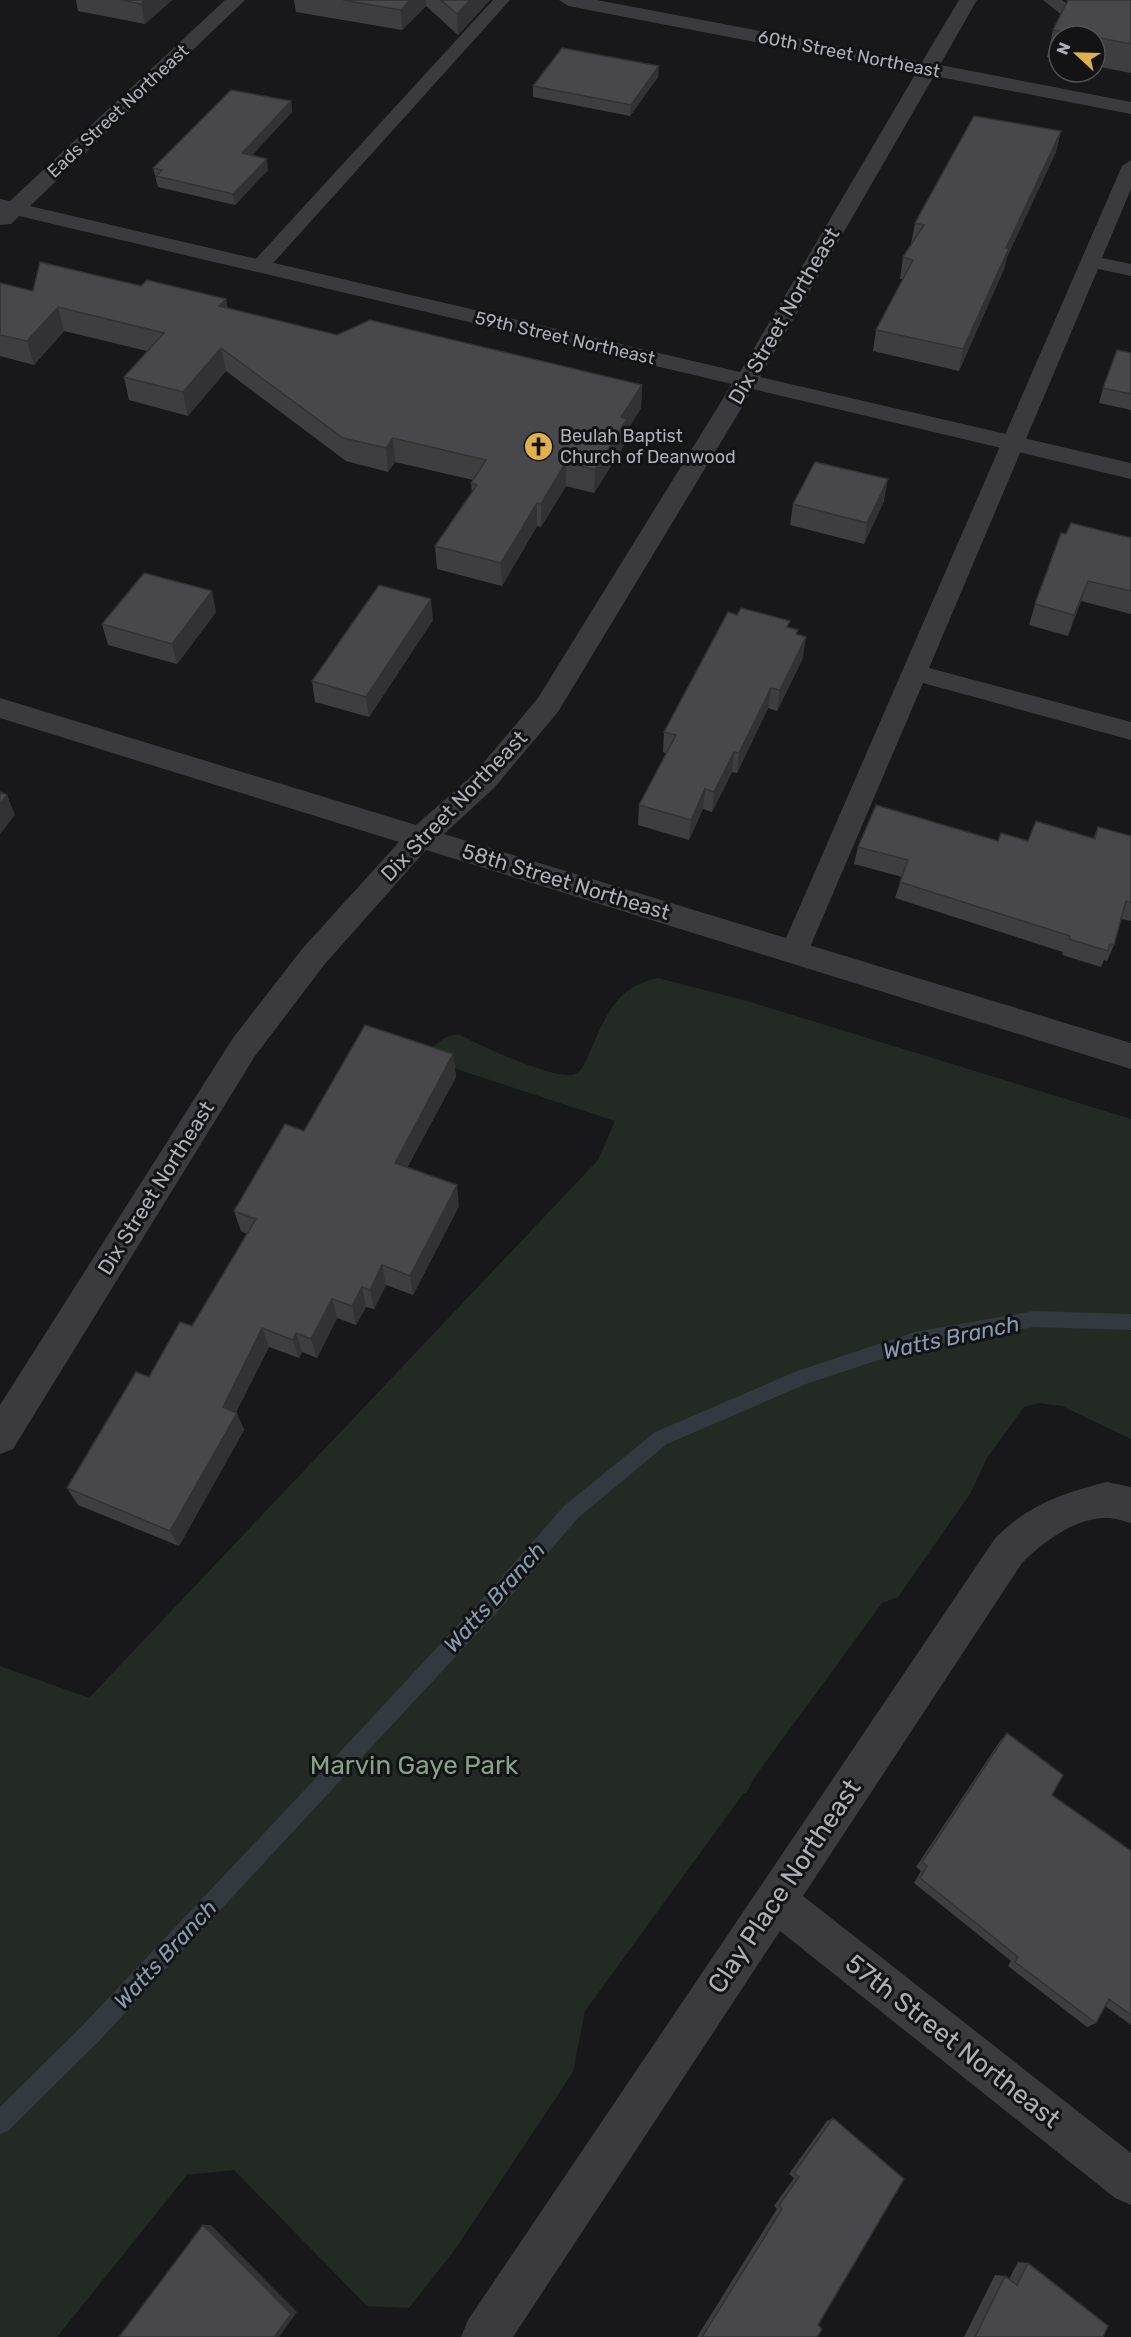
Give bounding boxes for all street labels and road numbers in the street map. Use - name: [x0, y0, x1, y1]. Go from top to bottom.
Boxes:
- street label: 60th Street Northeast: [756, 26, 942, 82]
- street label: Eads Street Northeast: [43, 40, 193, 182]
- street label: Dix Street Northeast: [723, 223, 844, 409]
- street label: 59th Street Northeast: [473, 307, 657, 369]
- street label: Dix Street Northeast: [375, 725, 532, 886]
- street label: 58th Street Northeast: [459, 838, 673, 925]
- street label: Dix Street Northeast: [92, 1096, 219, 1279]
- street label: Clay Place Northeast: [701, 1773, 868, 1999]
- street label: 57th Street Northeast: [839, 1948, 1066, 2135]

